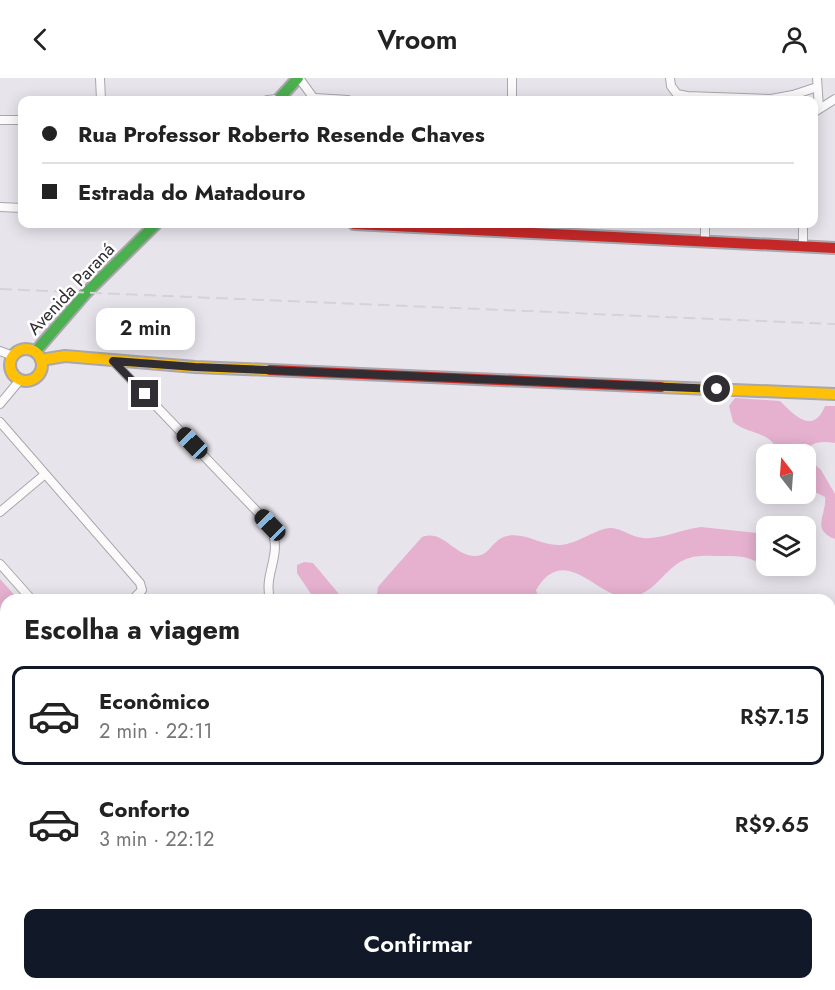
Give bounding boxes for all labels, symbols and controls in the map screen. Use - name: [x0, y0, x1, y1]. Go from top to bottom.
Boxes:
- text: Vroom: [377, 20, 458, 59]
- icon: back: [24, 23, 57, 56]
- icon: person: [778, 23, 811, 56]
- text: Rua Professor Roberto Resende Chaves: [78, 118, 485, 150]
- text: Estrada do Matadouro: [78, 176, 306, 208]
- street label: Avenida Paraná: [21, 237, 121, 341]
- callout: 2 min: [96, 307, 195, 349]
- text: 2 min: [120, 314, 171, 343]
- route start: [703, 375, 730, 402]
- route end: [131, 380, 158, 407]
- car: [173, 424, 211, 462]
- north arrow: [756, 444, 816, 504]
- map controls: [756, 444, 816, 576]
- car: [251, 506, 289, 544]
- button: layers: [756, 516, 816, 576]
- text: Escolha a viagem: [24, 610, 240, 649]
- text: Econômico: [99, 685, 210, 717]
- icon: car: [27, 689, 81, 743]
- text: R$7.15: [740, 700, 809, 732]
- text: 2 min · 22:11: [99, 717, 212, 746]
- text: Conforto: [99, 793, 190, 825]
- icon: car: [27, 797, 81, 851]
- text: R$9.65: [735, 808, 809, 840]
- text: 3 min · 22:12: [99, 825, 214, 854]
- button: Confirmar: [24, 909, 812, 978]

